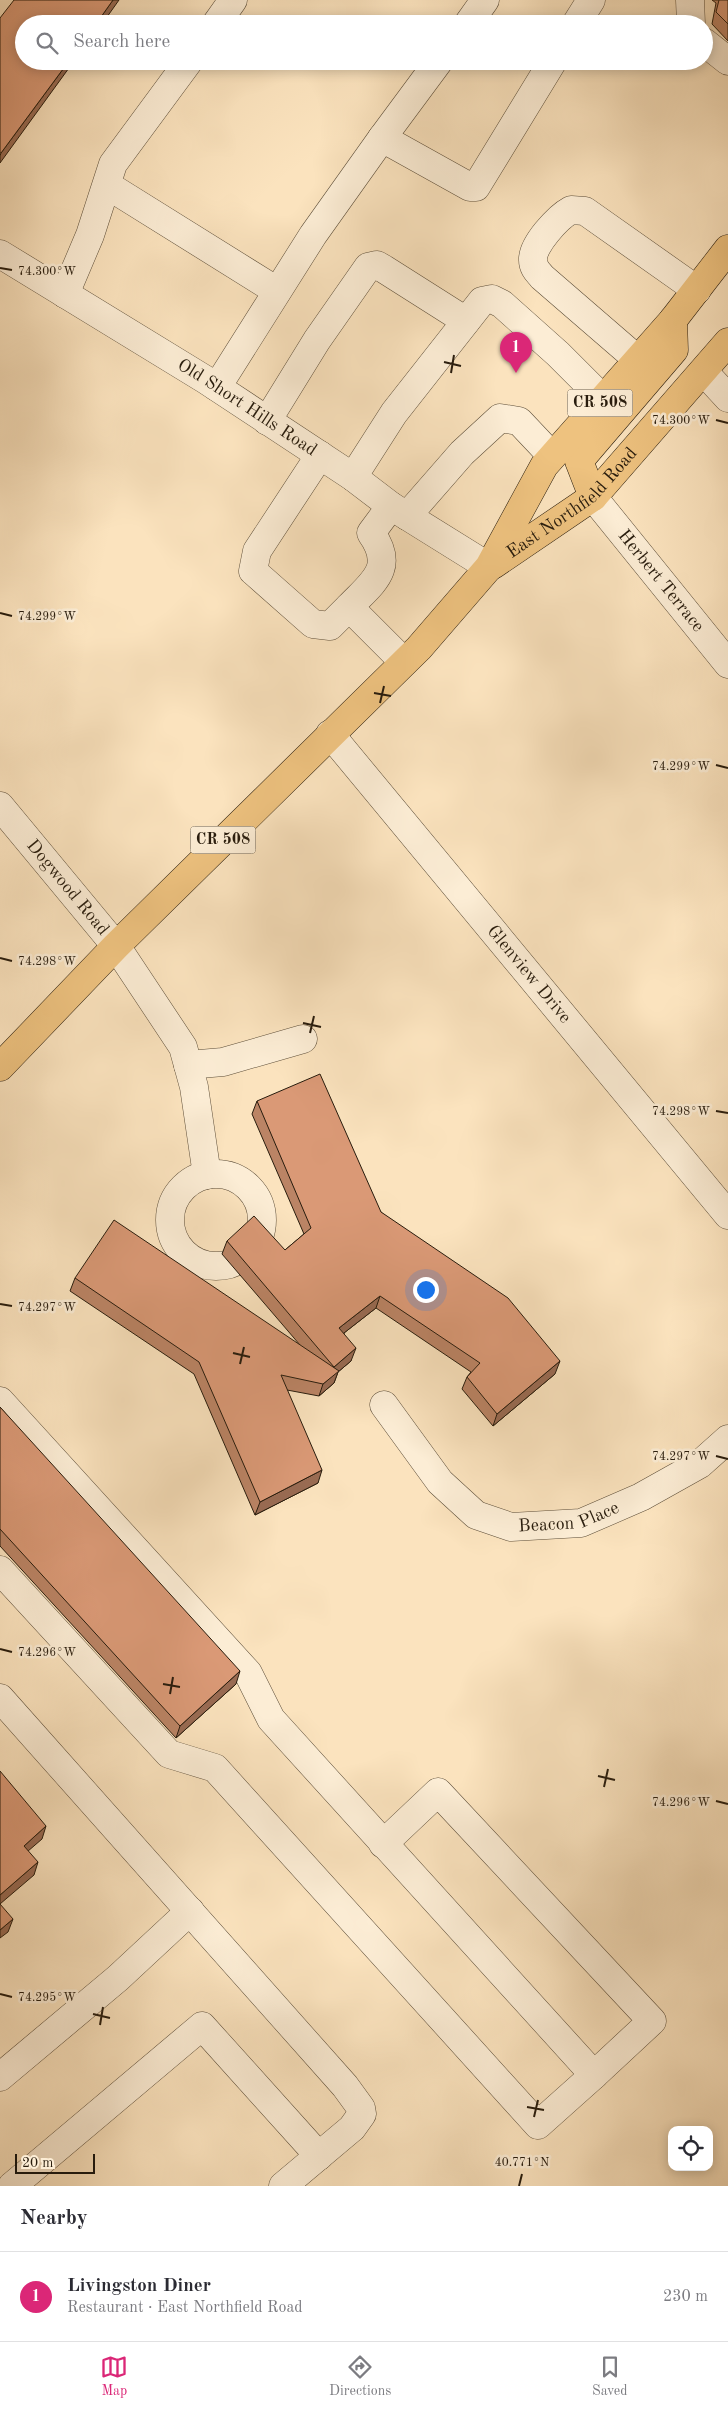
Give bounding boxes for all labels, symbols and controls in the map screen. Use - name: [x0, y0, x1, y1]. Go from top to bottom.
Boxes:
- search box: [15, 15, 713, 70]
- icon: search: [33, 29, 61, 57]
- text: Search here: [73, 33, 170, 52]
- text: 74.300°W: [18, 266, 76, 278]
- pin: 1: [500, 332, 532, 373]
- street label: Old Short Hills Road: [174, 356, 320, 460]
- road number: CR 508: [568, 389, 632, 416]
- text: 74.300°W: [652, 415, 710, 427]
- street label: East Northfield Road: [504, 444, 641, 562]
- street label: Herbert Terrace: [614, 526, 707, 636]
- text: 74.299°W: [18, 611, 76, 623]
- text: 74.299°W: [652, 761, 710, 773]
- road number: CR 508: [190, 826, 256, 854]
- street label: Dogwood Road: [23, 836, 112, 939]
- street label: Glenview Drive: [483, 922, 574, 1027]
- text: 74.298°W: [18, 956, 76, 968]
- text: 74.298°W: [652, 1106, 710, 1118]
- your location: [413, 1277, 439, 1303]
- text: 74.297°W: [18, 1302, 76, 1314]
- text: 74.297°W: [652, 1451, 710, 1463]
- street label: Beacon Place: [518, 1499, 622, 1536]
- text: 74.296°W: [18, 1647, 76, 1659]
- text: 74.296°W: [652, 1797, 710, 1809]
- text: 74.295°W: [18, 1991, 76, 2004]
- map controls: [668, 2126, 713, 2171]
- button: locate: [668, 2126, 713, 2171]
- scale bar: [15, 2151, 95, 2174]
- text: 20 m: [22, 2156, 53, 2170]
- text: 40.771°N: [495, 2157, 549, 2169]
- text: Nearby: [20, 2208, 88, 2229]
- text: Livingston Diner: [67, 2277, 211, 2296]
- text: 1: [31, 2289, 41, 2305]
- text: 230 m: [663, 2289, 708, 2305]
- text: Restaurant · East Northfield Road: [67, 2300, 303, 2316]
- tab: Map: [100, 2353, 128, 2400]
- tab: Directions: [329, 2353, 391, 2400]
- tab: Saved: [592, 2353, 628, 2400]

